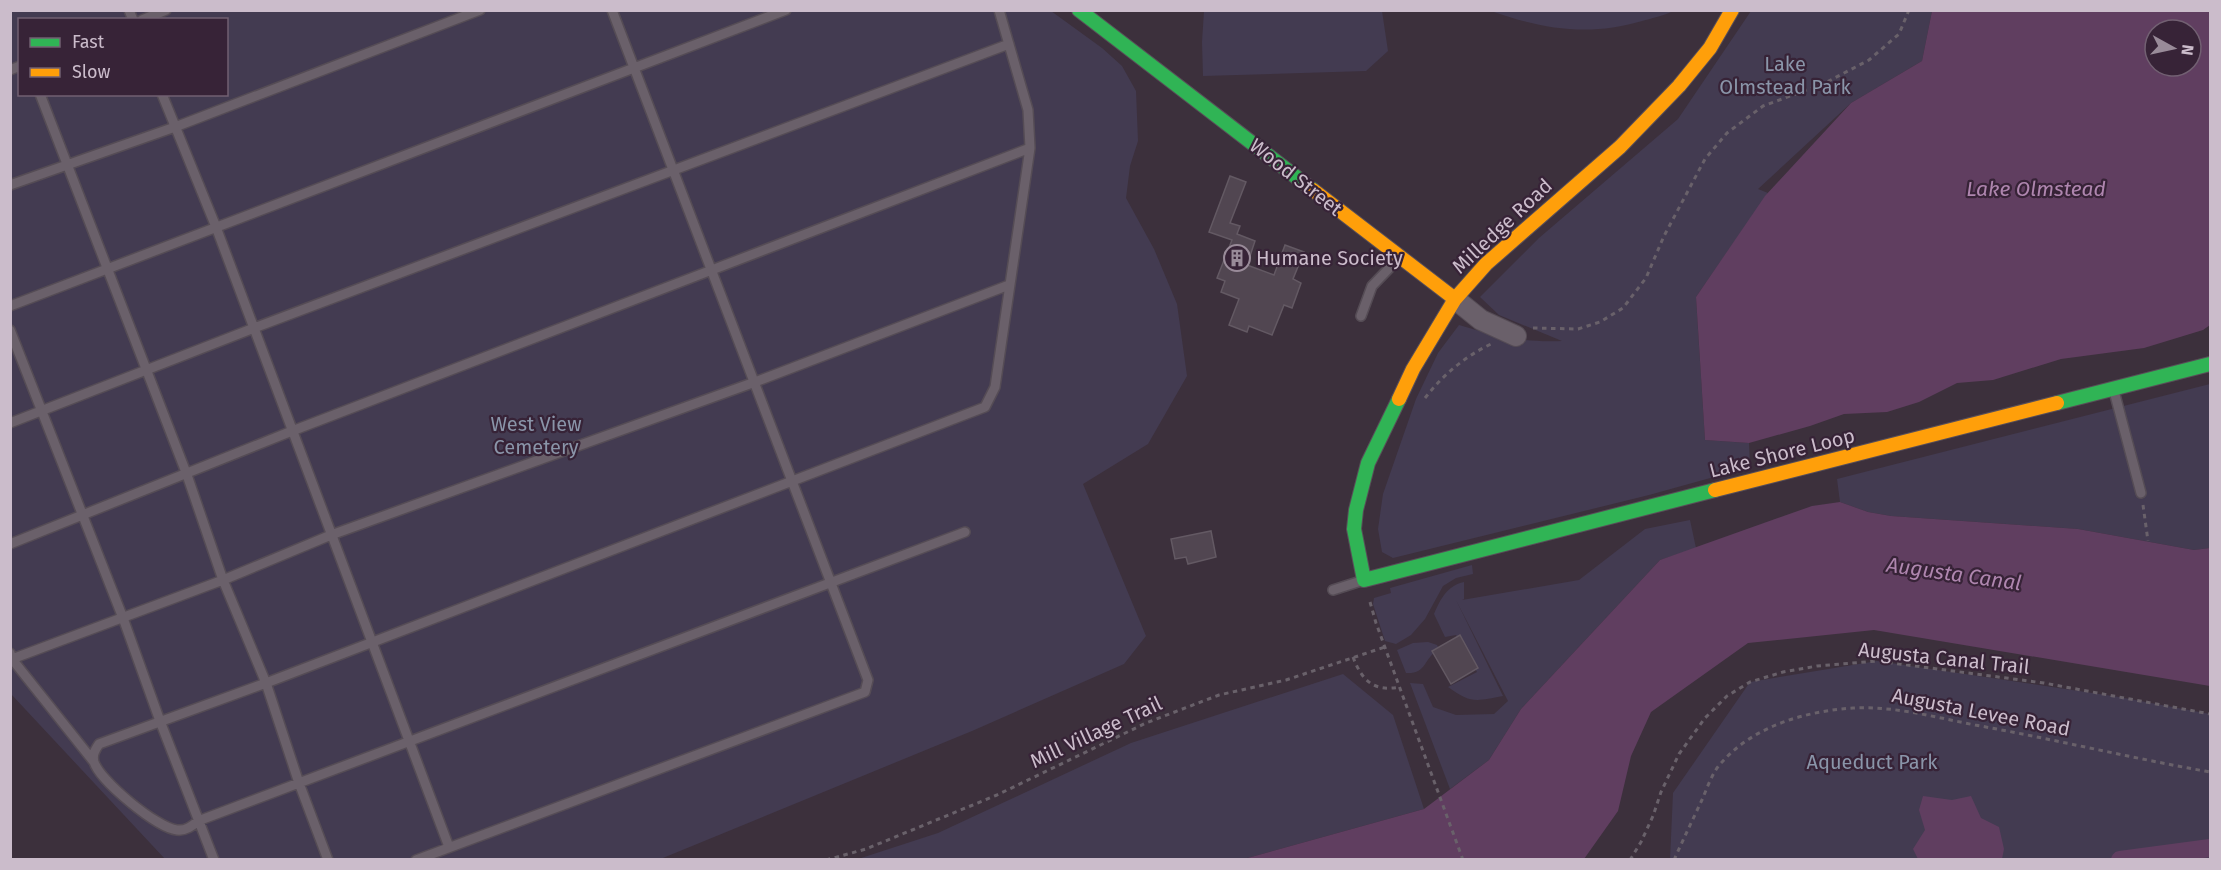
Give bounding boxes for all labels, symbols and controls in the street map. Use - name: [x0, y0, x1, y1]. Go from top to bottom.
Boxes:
- legend: [18, 18, 228, 96]
- north arrow: [2143, 18, 2203, 78]
- text: Fast: [72, 31, 105, 53]
- text: N: [2177, 43, 2198, 57]
- park label: Lake Olmstead Park: [1719, 52, 1851, 99]
- text: Slow: [72, 61, 111, 83]
- street label: Wood Street: [1245, 133, 1348, 221]
- street label: Milledge Road: [1447, 174, 1557, 278]
- water label: Lake Olmstead: [1966, 176, 2106, 202]
- building icon: Humane Society: [1222, 243, 1252, 273]
- place label: Humane Society: [1256, 246, 1403, 270]
- park label: West View Cemetery: [490, 412, 582, 459]
- street label: Lake Shore Loop: [1707, 423, 1857, 483]
- water label: Augusta Canal: [1884, 552, 2023, 596]
- street label: Augusta Canal Trail: [1857, 637, 2031, 679]
- street label: Augusta Levee Road: [1890, 683, 2072, 741]
- street label: Mill Village Trail: [1026, 691, 1166, 773]
- park label: Aqueduct Park: [1807, 750, 1938, 774]

